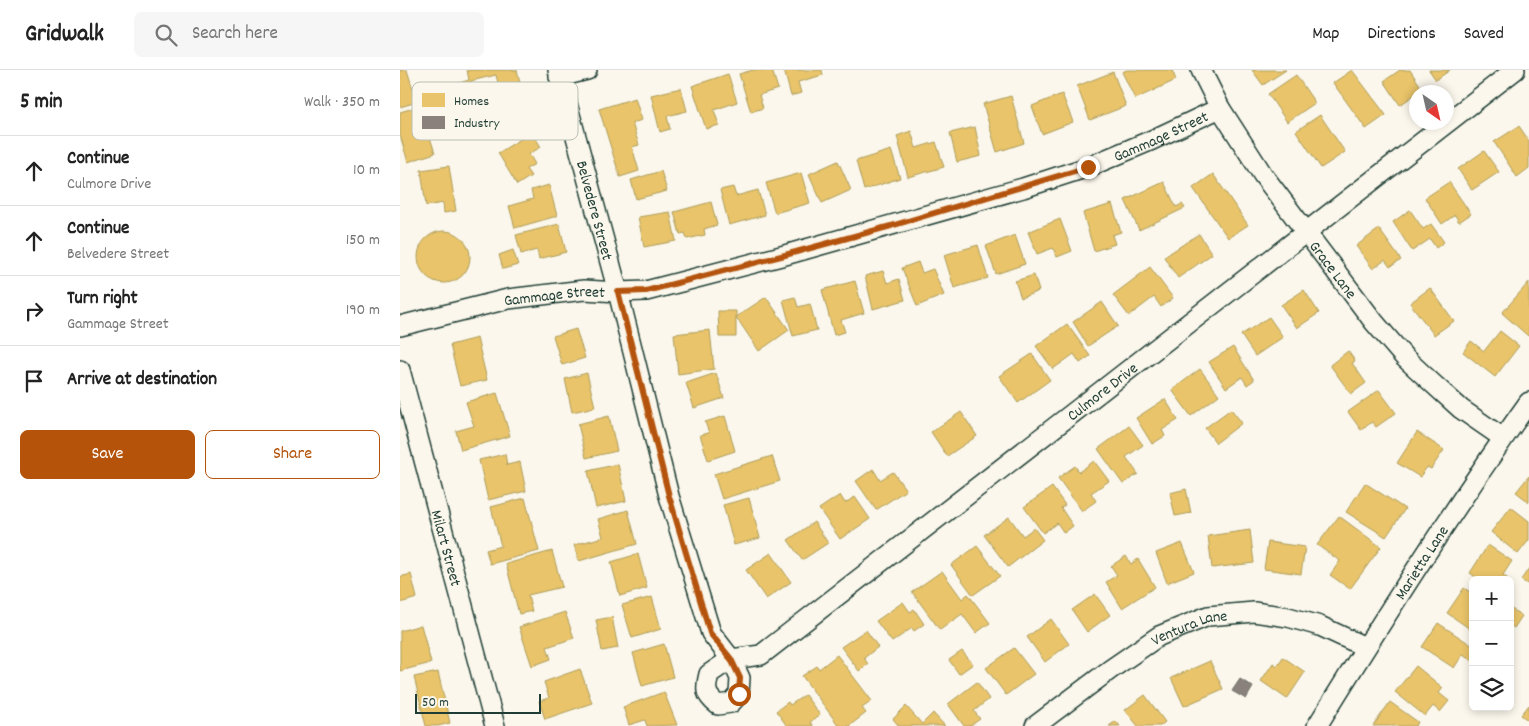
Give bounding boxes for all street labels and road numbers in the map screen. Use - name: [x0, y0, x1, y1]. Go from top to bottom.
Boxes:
- street label: Gammage Street: [1110, 106, 1213, 169]
- street label: Belvedere Street: [569, 158, 618, 263]
- street label: Grace Lane: [1303, 237, 1361, 304]
- street label: Gammage Street: [502, 281, 606, 314]
- street label: Culmore Drive: [1063, 358, 1143, 428]
- street label: Milart Street: [424, 508, 466, 589]
- street label: Marietta Lane: [1390, 522, 1455, 605]
- street label: Ventura Lane: [1147, 605, 1228, 652]

